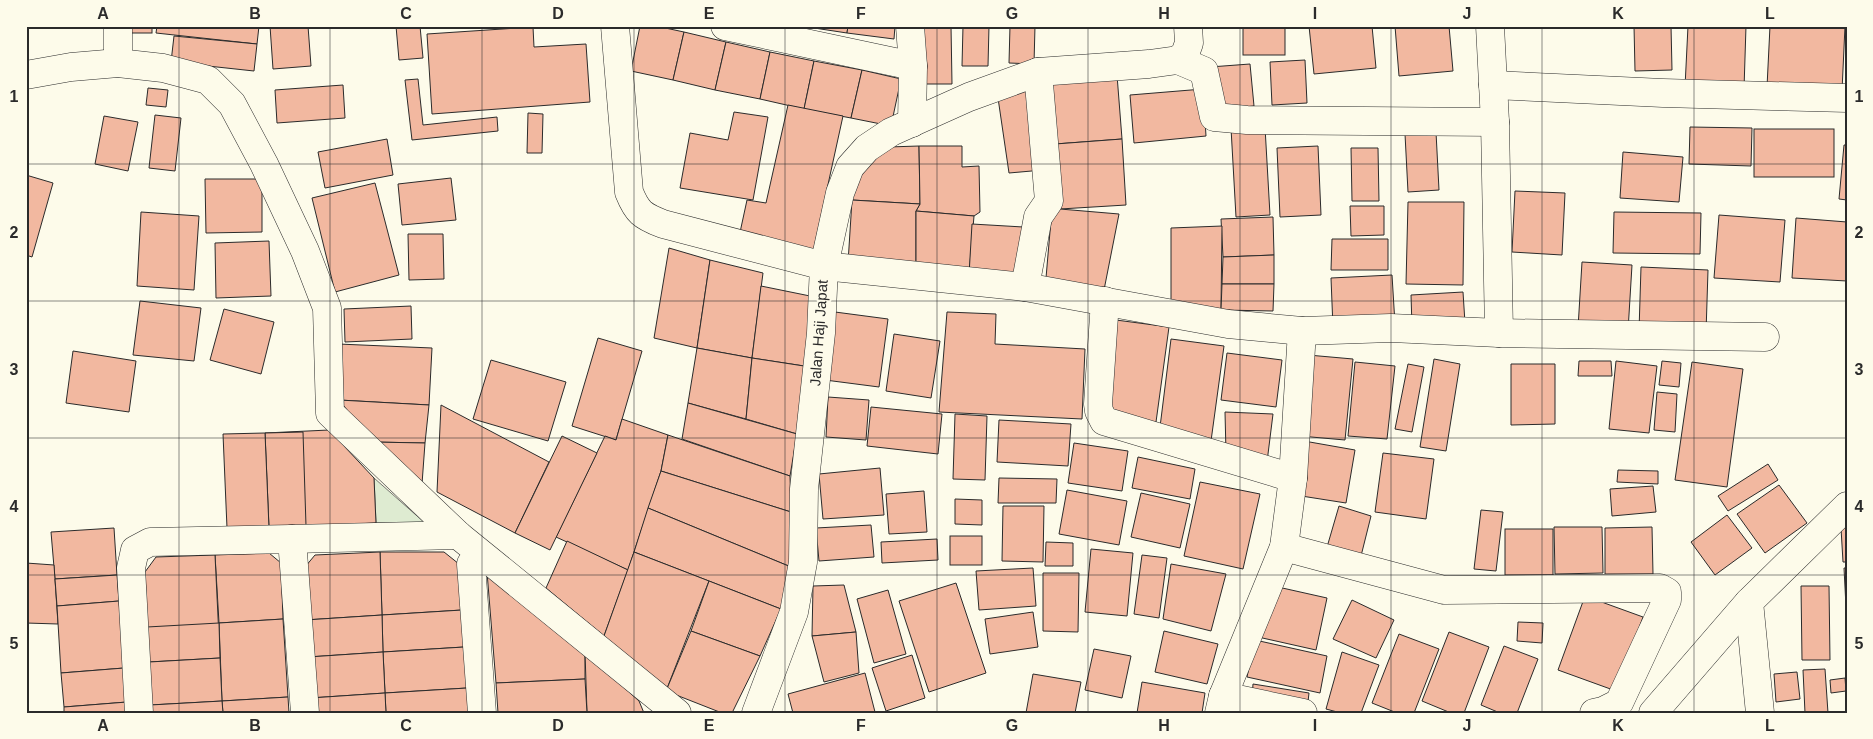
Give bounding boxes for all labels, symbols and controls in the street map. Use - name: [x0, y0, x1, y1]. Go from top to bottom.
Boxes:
- text: A: [97, 5, 109, 22]
- text: B: [249, 5, 261, 22]
- text: C: [400, 5, 412, 22]
- text: D: [552, 5, 564, 22]
- text: E: [704, 5, 715, 22]
- text: F: [856, 5, 866, 22]
- text: G: [1006, 5, 1018, 22]
- text: H: [1158, 5, 1170, 22]
- text: I: [1313, 5, 1317, 22]
- text: J: [1463, 5, 1471, 22]
- text: K: [1612, 5, 1624, 22]
- text: L: [1765, 5, 1775, 22]
- text: 1: [10, 88, 19, 105]
- text: 1: [1855, 88, 1864, 105]
- text: 2: [10, 224, 19, 241]
- text: 2: [1855, 224, 1864, 241]
- street label: Jalan Haji Japat: [806, 278, 831, 387]
- text: 3: [10, 361, 19, 378]
- text: 3: [1855, 361, 1864, 378]
- text: 4: [10, 498, 19, 515]
- text: 4: [1855, 498, 1864, 515]
- text: 5: [10, 635, 19, 652]
- text: 5: [1855, 635, 1864, 652]
- text: A: [97, 717, 109, 734]
- text: B: [249, 717, 261, 734]
- text: C: [400, 717, 412, 734]
- text: D: [552, 717, 564, 734]
- text: E: [704, 717, 715, 734]
- text: F: [856, 717, 866, 734]
- text: G: [1006, 717, 1018, 734]
- text: H: [1158, 717, 1170, 734]
- text: I: [1313, 717, 1317, 734]
- text: J: [1463, 717, 1471, 734]
- text: K: [1612, 717, 1624, 734]
- text: L: [1765, 717, 1775, 734]

